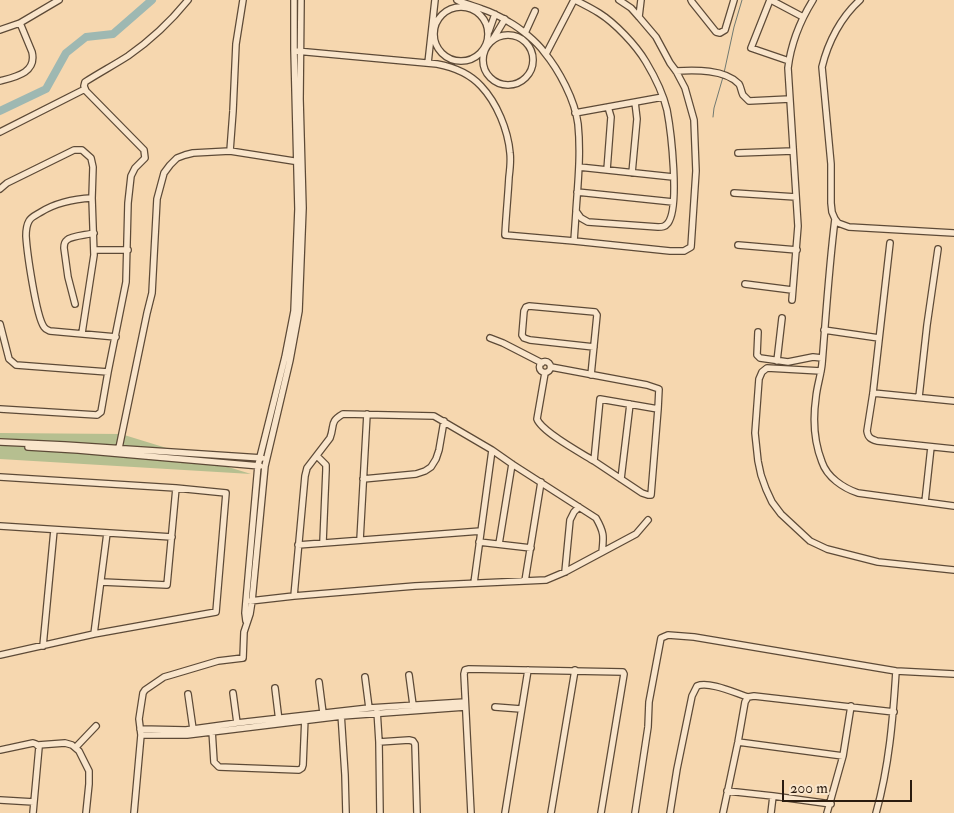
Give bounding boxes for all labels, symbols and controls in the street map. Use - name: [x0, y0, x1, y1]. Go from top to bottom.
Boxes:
- scale bar: [784, 770, 914, 802]
- text: 200 m: [790, 779, 828, 798]

